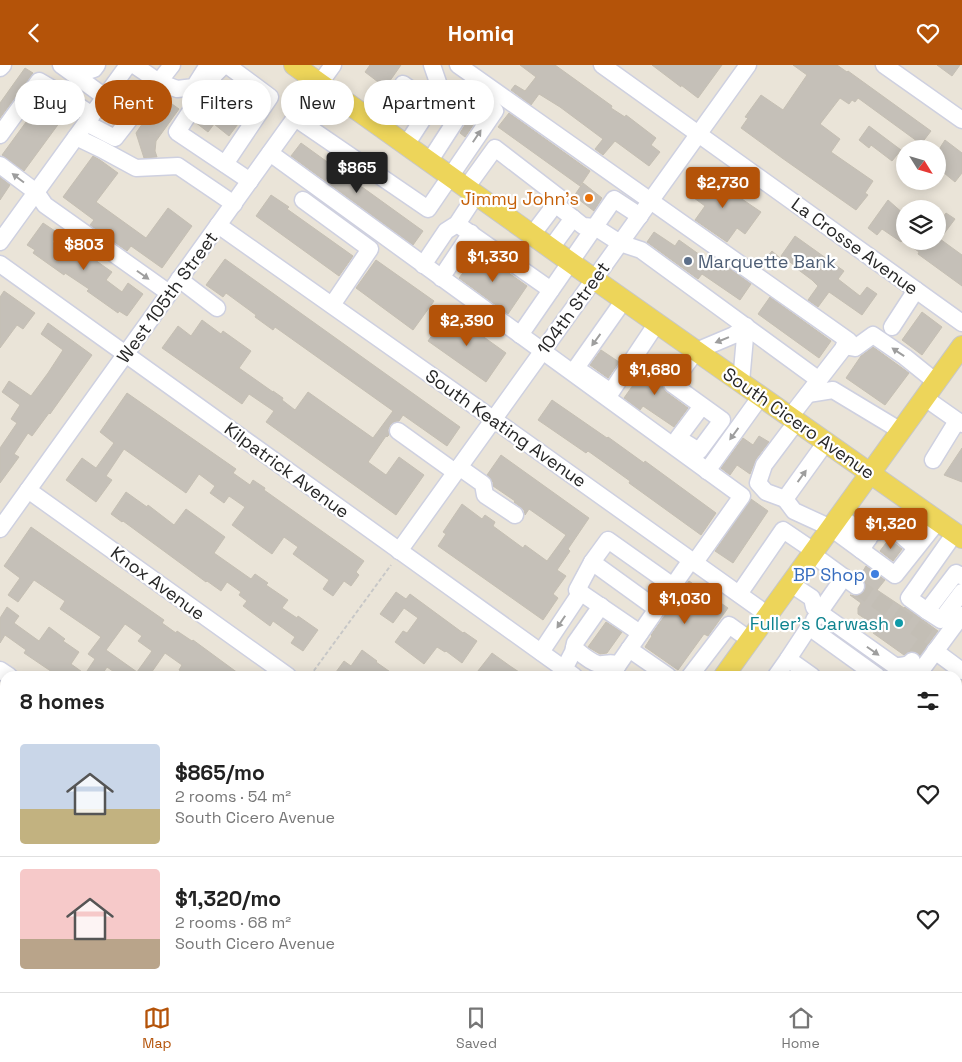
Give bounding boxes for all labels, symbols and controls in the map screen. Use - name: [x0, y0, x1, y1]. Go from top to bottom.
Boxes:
- icon: back: [20, 19, 48, 47]
- text: Homiq: [448, 19, 514, 47]
- icon: heart: [914, 19, 942, 47]
- chip: Buy: [15, 80, 85, 125]
- chip: Rent: [95, 80, 172, 125]
- chip: Filters: [182, 80, 271, 125]
- chip: New: [281, 80, 354, 125]
- chip: Apartment: [364, 80, 494, 125]
- one-way arrow: [472, 129, 482, 143]
- north arrow: [896, 140, 946, 190]
- map controls: [896, 140, 946, 250]
- pin: $865: [327, 151, 387, 194]
- text: $865: [338, 157, 376, 178]
- pin: $2,730: [682, 167, 764, 209]
- text: $2,730: [697, 172, 749, 193]
- one-way arrow: [12, 173, 25, 184]
- place label: Jimmy John's: [461, 187, 579, 210]
- marker: Jimmy John's: [583, 192, 595, 204]
- street label: La Crosse Avenue: [787, 192, 923, 300]
- button: layers: [896, 200, 946, 250]
- street label: West 105th Street: [112, 227, 222, 367]
- pin: $803: [54, 229, 114, 271]
- text: $803: [64, 234, 104, 255]
- pin: $1,330: [452, 241, 534, 283]
- text: $1,330: [467, 246, 519, 267]
- place label: Marquette Bank: [698, 250, 836, 273]
- marker: Marquette Bank: [682, 255, 694, 267]
- street label: 104th Street: [532, 257, 614, 359]
- one-way arrow: [137, 270, 150, 280]
- pin: $2,390: [426, 305, 508, 347]
- text: $2,390: [440, 310, 494, 331]
- one-way arrow: [591, 333, 601, 347]
- one-way arrow: [715, 337, 729, 345]
- one-way arrow: [891, 347, 905, 357]
- pin: $1,680: [614, 353, 696, 396]
- text: $1,680: [629, 359, 681, 380]
- street label: South Cicero Avenue: [719, 362, 879, 484]
- street label: South Keating Avenue: [421, 364, 591, 492]
- street label: Kilpatrick Avenue: [220, 417, 354, 523]
- one-way arrow: [729, 427, 739, 441]
- one-way arrow: [797, 469, 807, 483]
- pin: $1,320: [850, 507, 932, 550]
- text: $1,320: [865, 513, 917, 534]
- street label: Knox Avenue: [106, 541, 210, 625]
- place label: BP Shop: [793, 563, 865, 586]
- marker: BP Shop: [869, 568, 881, 580]
- pin: $1,030: [644, 583, 726, 625]
- text: $1,030: [659, 588, 711, 609]
- place label: Fuller's Carwash: [750, 612, 889, 635]
- one-way arrow: [556, 616, 566, 629]
- marker: Fuller's Carwash: [893, 617, 905, 629]
- one-way arrow: [866, 646, 880, 656]
- icon: filters: [914, 687, 942, 715]
- text: 8 homes: [20, 688, 105, 715]
- text: $865/mo: [175, 759, 265, 786]
- icon: home: [60, 764, 120, 824]
- icon: heart: [914, 780, 942, 808]
- text: 2 rooms · 54 m²: [175, 786, 291, 807]
- text: South Cicero Avenue: [175, 807, 335, 828]
- text: $1,320/mo: [175, 885, 281, 912]
- icon: home: [60, 889, 120, 949]
- icon: heart: [914, 905, 942, 933]
- text: 2 rooms · 68 m²: [175, 912, 291, 933]
- text: South Cicero Avenue: [175, 933, 335, 954]
- tab: Map: [142, 1004, 171, 1052]
- tab: Saved: [456, 1004, 497, 1052]
- tab: Home: [782, 1004, 820, 1052]

